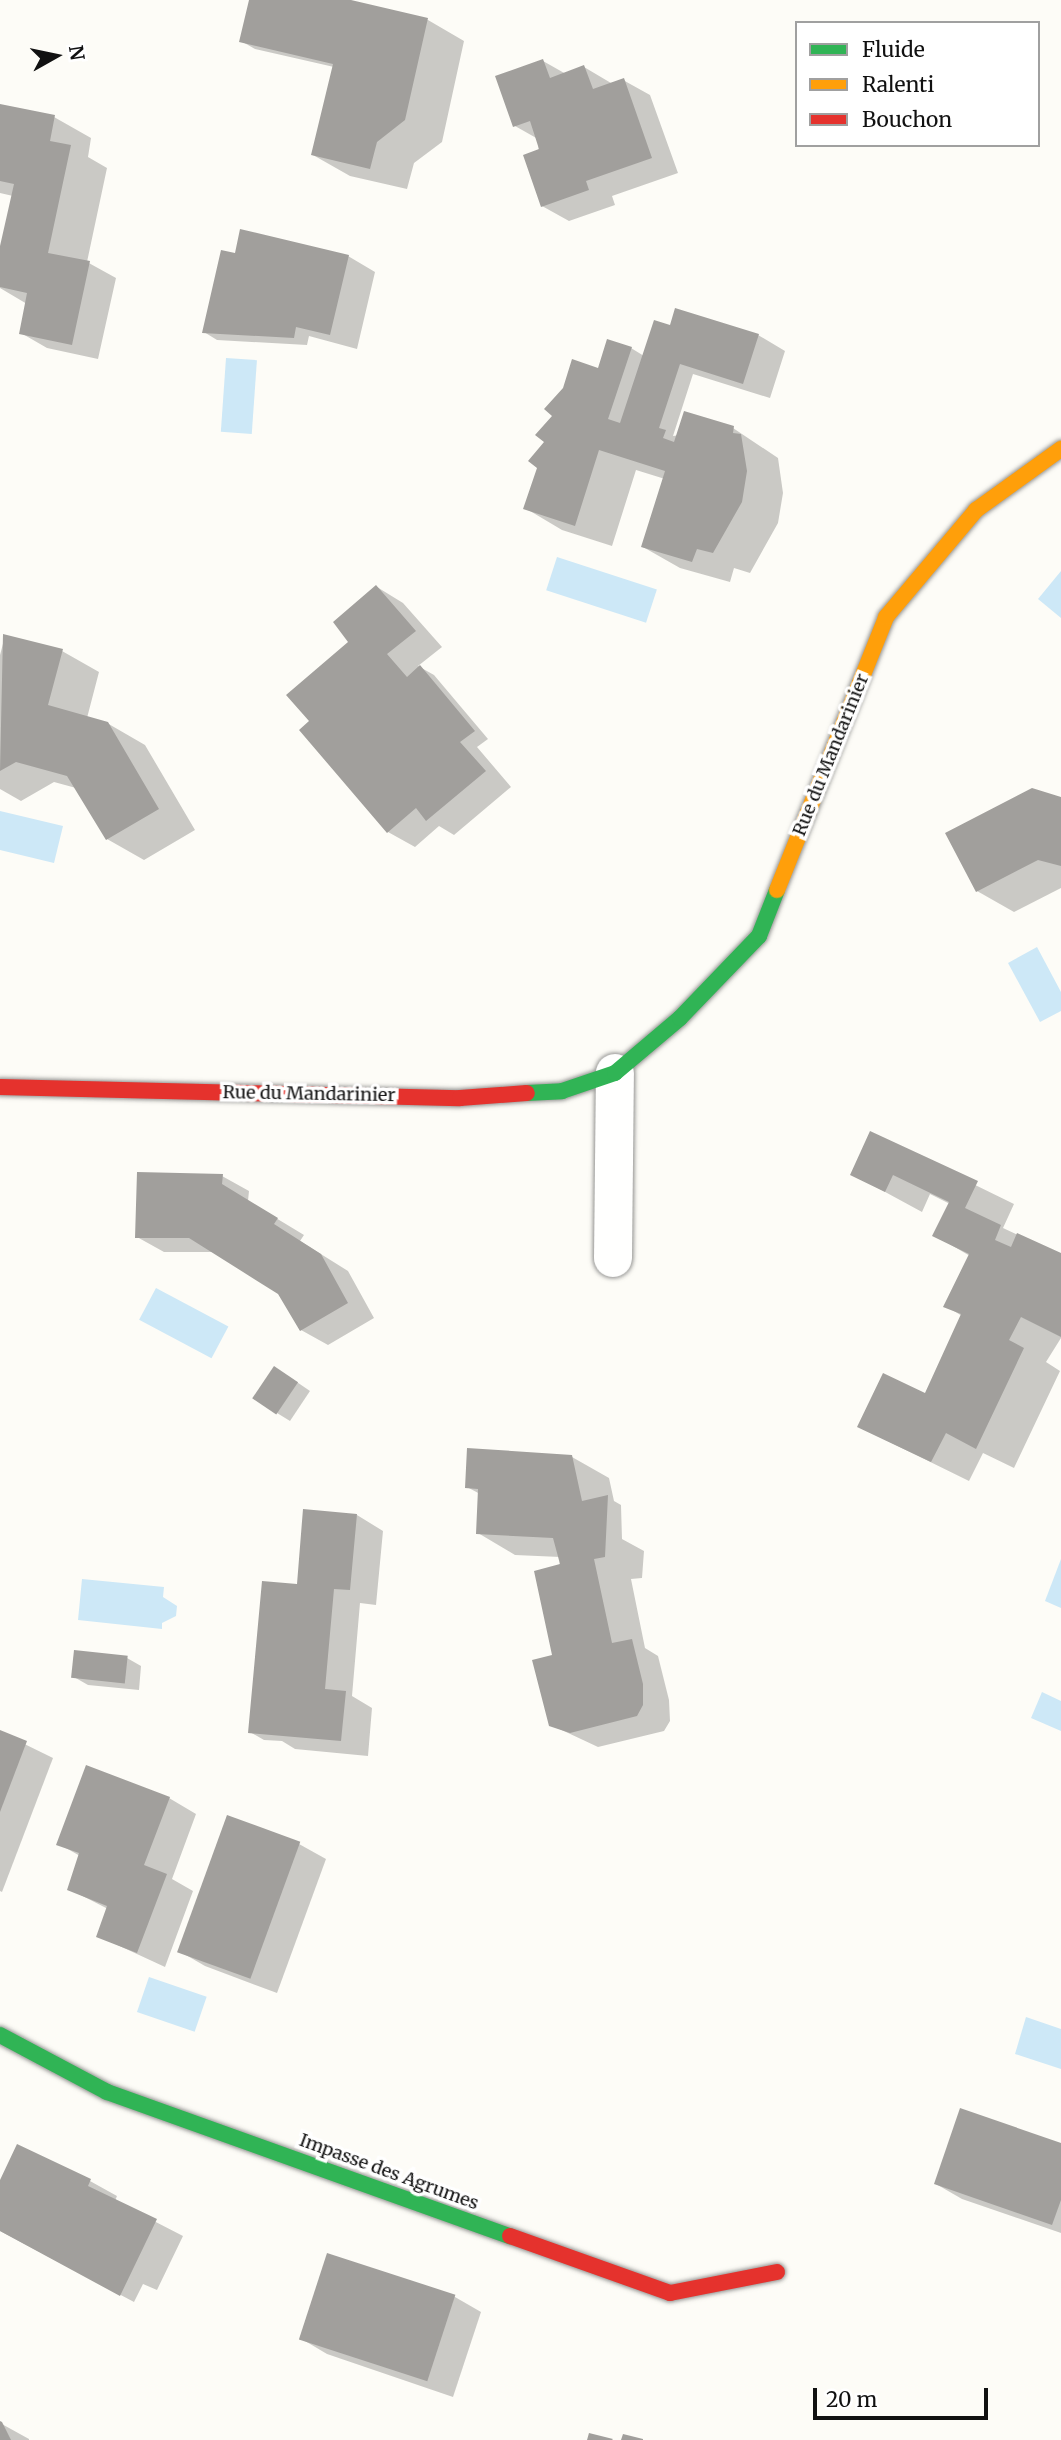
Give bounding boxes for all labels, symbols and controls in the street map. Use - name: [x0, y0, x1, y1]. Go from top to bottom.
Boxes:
- north arrow: [21, 21, 91, 91]
- legend: [795, 21, 1040, 147]
- text: Fluide: [862, 36, 925, 63]
- text: N: [64, 43, 90, 62]
- text: Ralenti: [862, 71, 934, 98]
- text: Bouchon: [862, 106, 952, 133]
- street label: Rue du Mandarinier: [789, 671, 873, 839]
- street label: Rue du Mandarinier: [222, 1082, 396, 1106]
- street label: Impasse des Agrumes: [296, 2130, 482, 2214]
- scale bar: [816, 2374, 991, 2418]
- text: 20 m: [826, 2386, 877, 2413]

